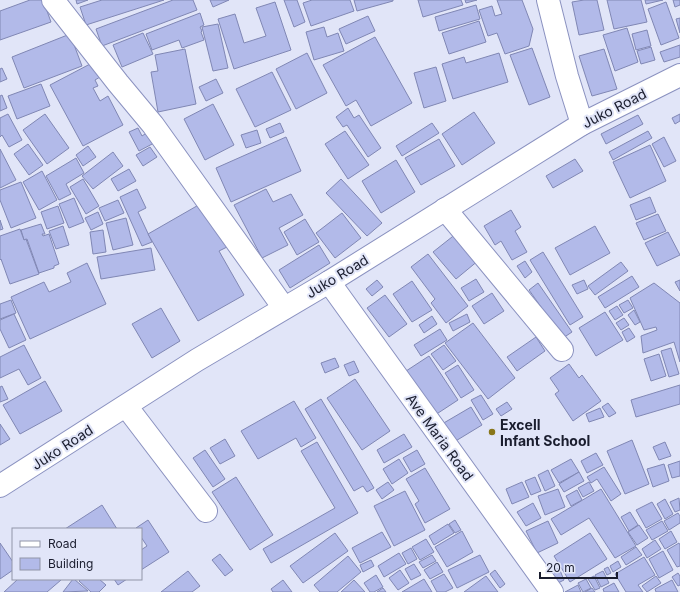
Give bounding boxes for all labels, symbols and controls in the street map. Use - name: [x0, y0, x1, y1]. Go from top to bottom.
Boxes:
- street label: Juko Road: [579, 85, 649, 131]
- street label: Juko Road: [303, 251, 371, 301]
- street label: Ave Maria Road: [403, 390, 477, 484]
- place label: Excell Infant School: [500, 416, 590, 449]
- street label: Juko Road: [28, 421, 96, 473]
- marker: Excell Infant School: [487, 427, 497, 437]
- legend: [12, 528, 142, 580]
- text: Road: [48, 536, 77, 551]
- scale bar: [540, 554, 617, 580]
- text: Building: [48, 556, 93, 571]
- text: 20 m: [546, 560, 575, 575]

